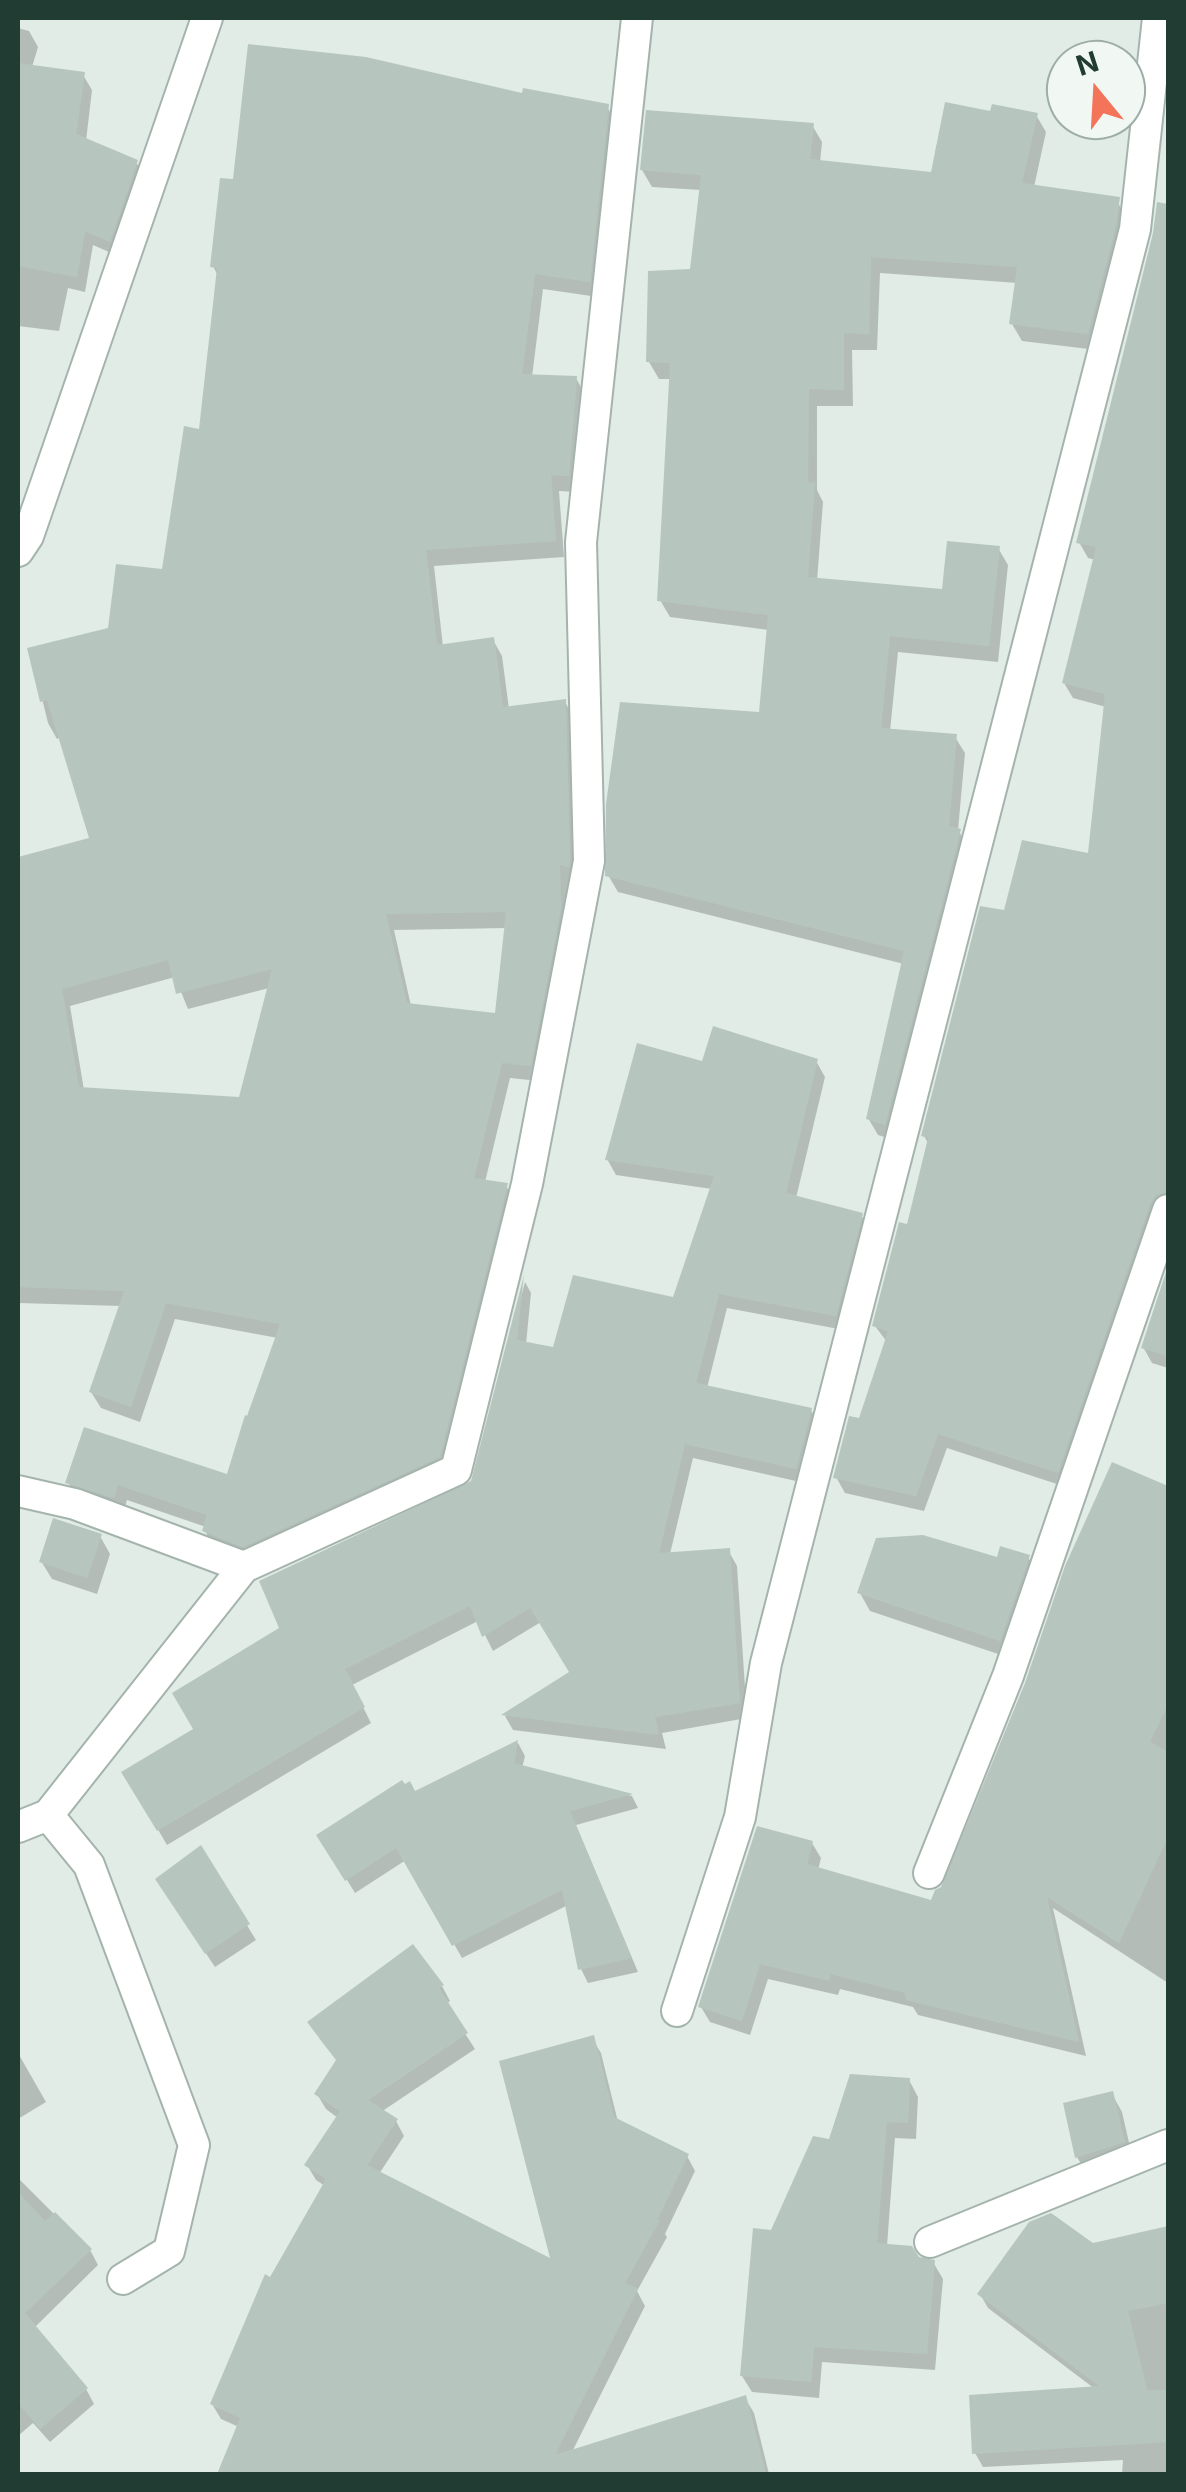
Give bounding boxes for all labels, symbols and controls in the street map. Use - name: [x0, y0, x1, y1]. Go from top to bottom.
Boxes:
- north arrow: [1046, 40, 1146, 140]
- text: N: [1072, 44, 1103, 83]

